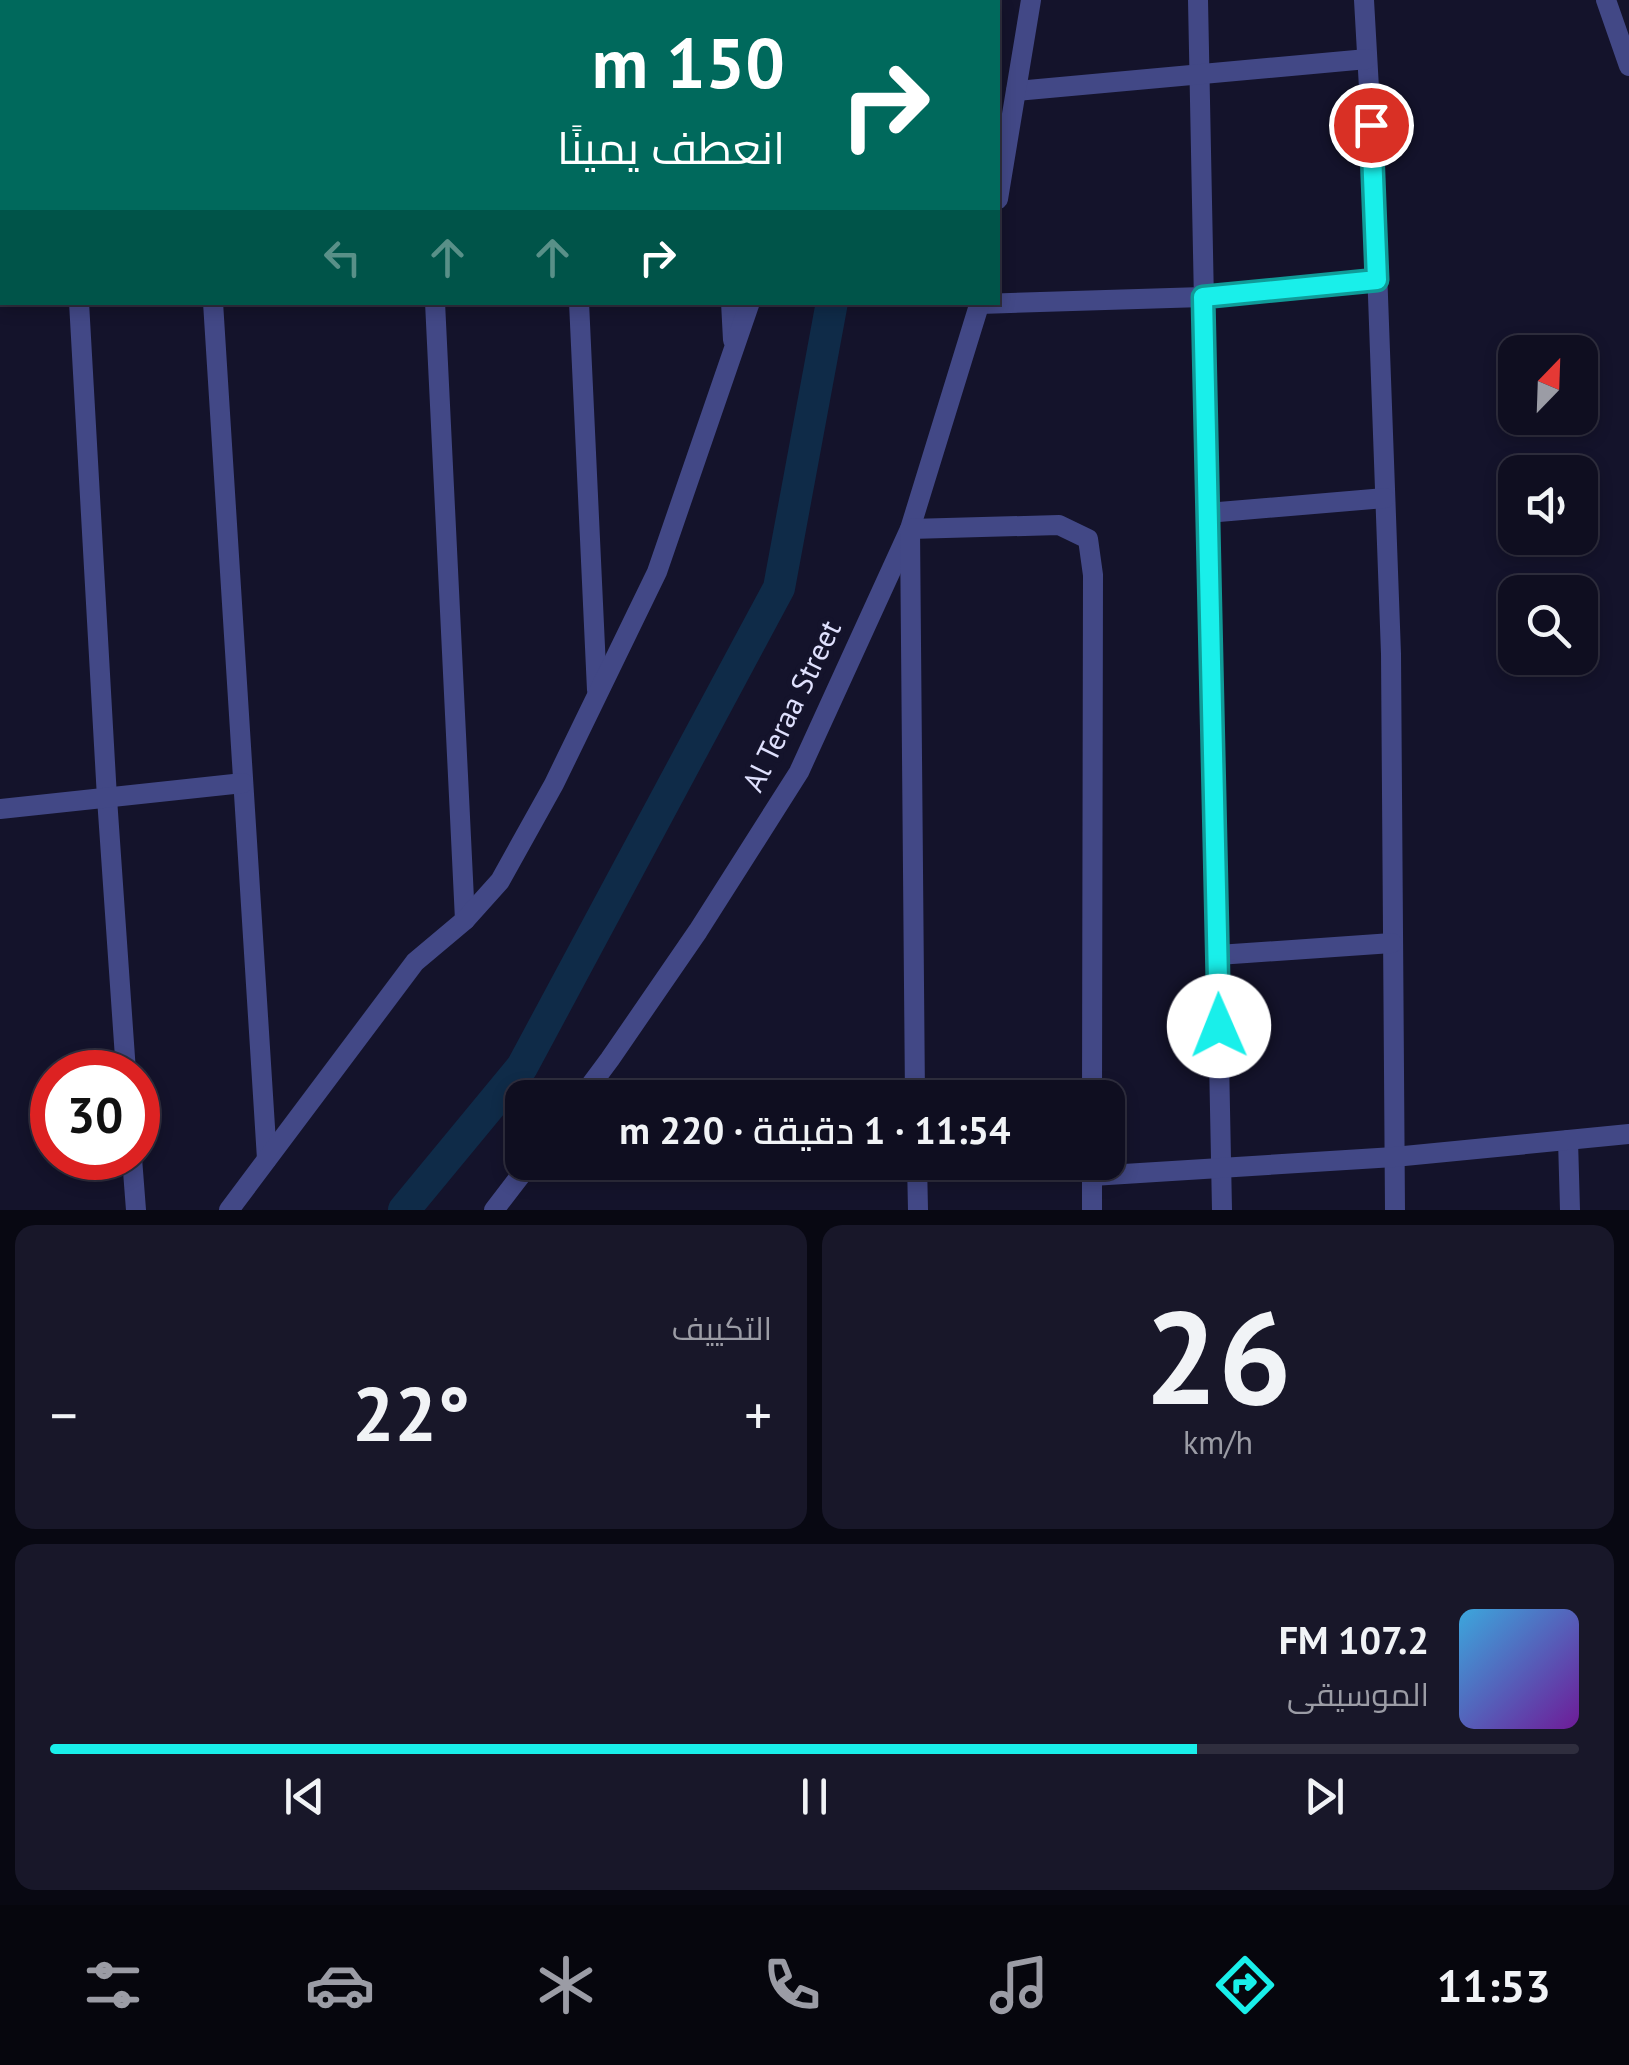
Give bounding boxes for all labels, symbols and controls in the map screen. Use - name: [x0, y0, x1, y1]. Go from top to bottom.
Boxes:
- text: 150 m: [592, 17, 785, 107]
- icon: right: [820, 40, 950, 170]
- pin: [1329, 83, 1414, 168]
- icon: arrive: [1344, 98, 1399, 153]
- text: انعطف يمينًا: [557, 118, 785, 176]
- icon: left: [315, 230, 370, 285]
- icon: ahead: [420, 230, 475, 285]
- icon: ahead: [525, 230, 580, 285]
- icon: right: [630, 230, 685, 285]
- north arrow: [1498, 335, 1598, 435]
- map controls: [1498, 335, 1598, 675]
- button: sound: [1498, 455, 1598, 555]
- button: search: [1498, 575, 1598, 675]
- street label: Al Teraa Street: [732, 613, 849, 797]
- position arrow: [1167, 974, 1271, 1078]
- speed limit sign: 30: [30, 1050, 160, 1180]
- text: 11:54 · 1 دقيقة · 220 m: [619, 1105, 1011, 1154]
- text: 26: [1144, 1272, 1292, 1440]
- text: التكييف: [672, 1307, 772, 1349]
- text: 22°: [352, 1365, 470, 1462]
- text: −: [50, 1379, 78, 1450]
- text: +: [744, 1379, 772, 1450]
- text: km/h: [1183, 1421, 1253, 1463]
- text: 107.2 FM: [1279, 1615, 1429, 1664]
- text: الموسيقى: [1287, 1673, 1429, 1715]
- icon: previous: [277, 1769, 332, 1824]
- icon: pause: [787, 1769, 842, 1824]
- icon: next: [1297, 1769, 1352, 1824]
- icon: filters: [78, 1950, 148, 2020]
- icon: car: [305, 1950, 375, 2020]
- icon: climate: [531, 1950, 601, 2020]
- icon: phone: [757, 1950, 827, 2020]
- icon: music: [984, 1950, 1054, 2020]
- icon: directions: [1210, 1950, 1280, 2020]
- text: 11:53: [1437, 1956, 1551, 2014]

